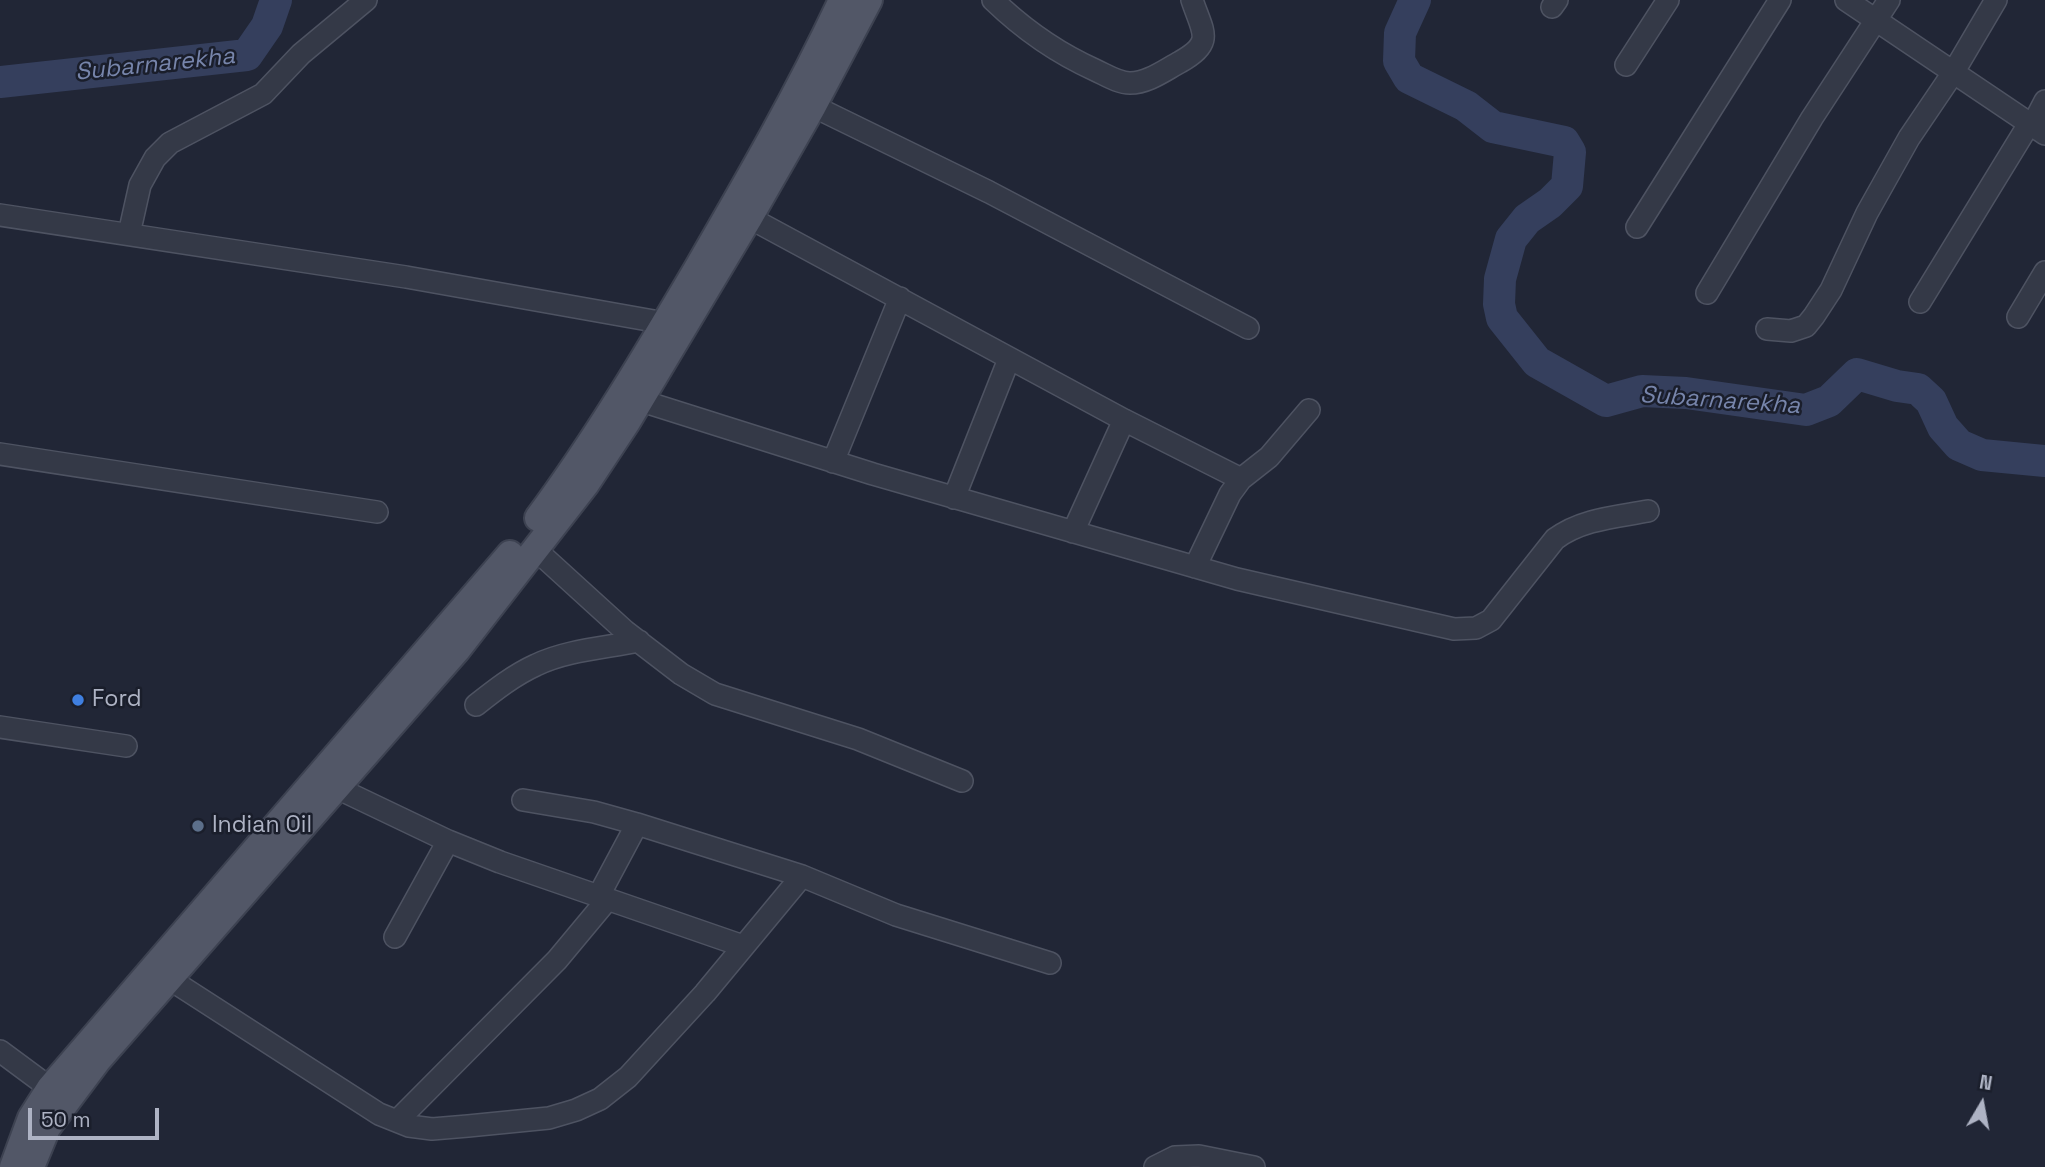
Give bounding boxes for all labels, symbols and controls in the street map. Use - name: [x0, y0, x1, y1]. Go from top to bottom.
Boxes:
- water label: Subarnarekha: [74, 42, 236, 88]
- water label: Subarnarekha: [1639, 381, 1801, 421]
- place label: Ford: [92, 686, 142, 714]
- marker: Ford: [70, 692, 86, 708]
- place label: Indian Oil: [212, 812, 312, 840]
- marker: Indian Oil: [190, 818, 206, 834]
- north arrow: [1947, 1069, 2017, 1139]
- text: N: [1977, 1069, 1994, 1096]
- scale bar: [32, 1094, 163, 1138]
- text: 50 m: [41, 1106, 91, 1133]

